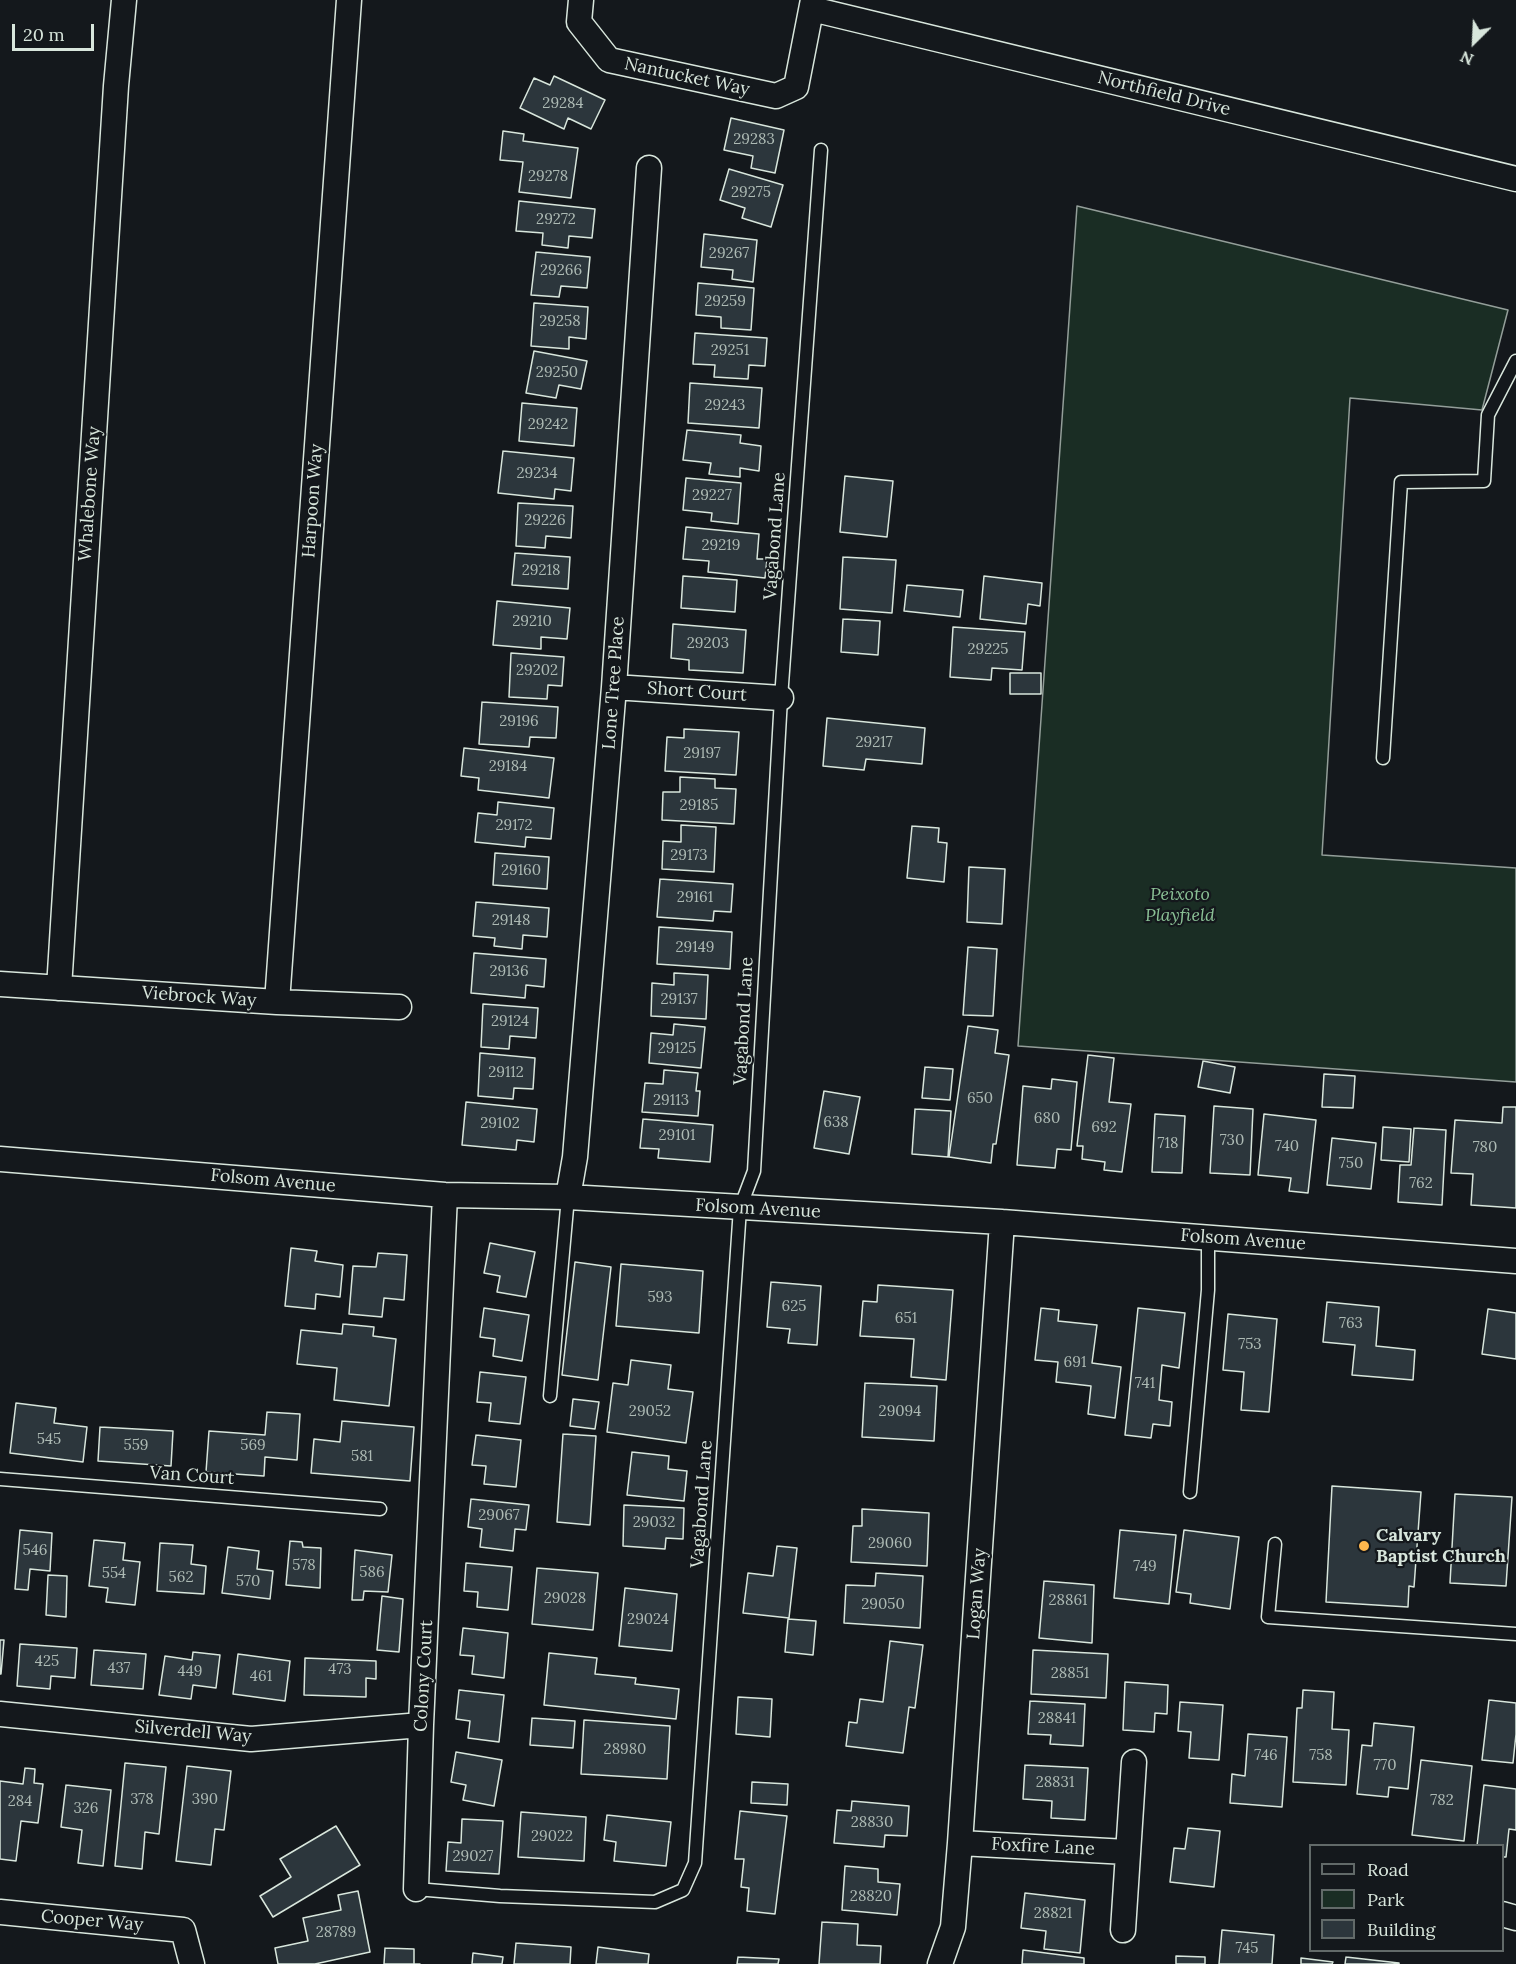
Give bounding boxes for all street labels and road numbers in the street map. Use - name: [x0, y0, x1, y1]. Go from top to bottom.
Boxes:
- street label: Nantucket Way: [622, 53, 752, 101]
- street label: Northfield Drive: [1095, 67, 1233, 121]
- street label: Whalebone Way: [75, 426, 105, 562]
- street label: Harpoon Way: [298, 443, 328, 559]
- street label: Vagabond Lane: [760, 471, 790, 601]
- street label: Lone Tree Place: [599, 616, 629, 750]
- street label: Short Court: [646, 678, 748, 706]
- street label: Vagabond Lane: [730, 956, 758, 1086]
- street label: Viebrock Way: [141, 982, 257, 1012]
- street label: Folsom Avenue: [209, 1165, 337, 1197]
- street label: Folsom Avenue: [695, 1195, 821, 1223]
- street label: Folsom Avenue: [1179, 1225, 1307, 1255]
- street label: Vagabond Lane: [687, 1439, 717, 1569]
- street label: Van Court: [149, 1462, 235, 1490]
- street label: Logan Way: [963, 1548, 991, 1640]
- street label: Colony Court: [410, 1619, 438, 1733]
- street label: Silverdell Way: [134, 1716, 252, 1748]
- street label: Foxfire Lane: [991, 1834, 1095, 1860]
- street label: Cooper Way: [40, 1906, 144, 1936]

